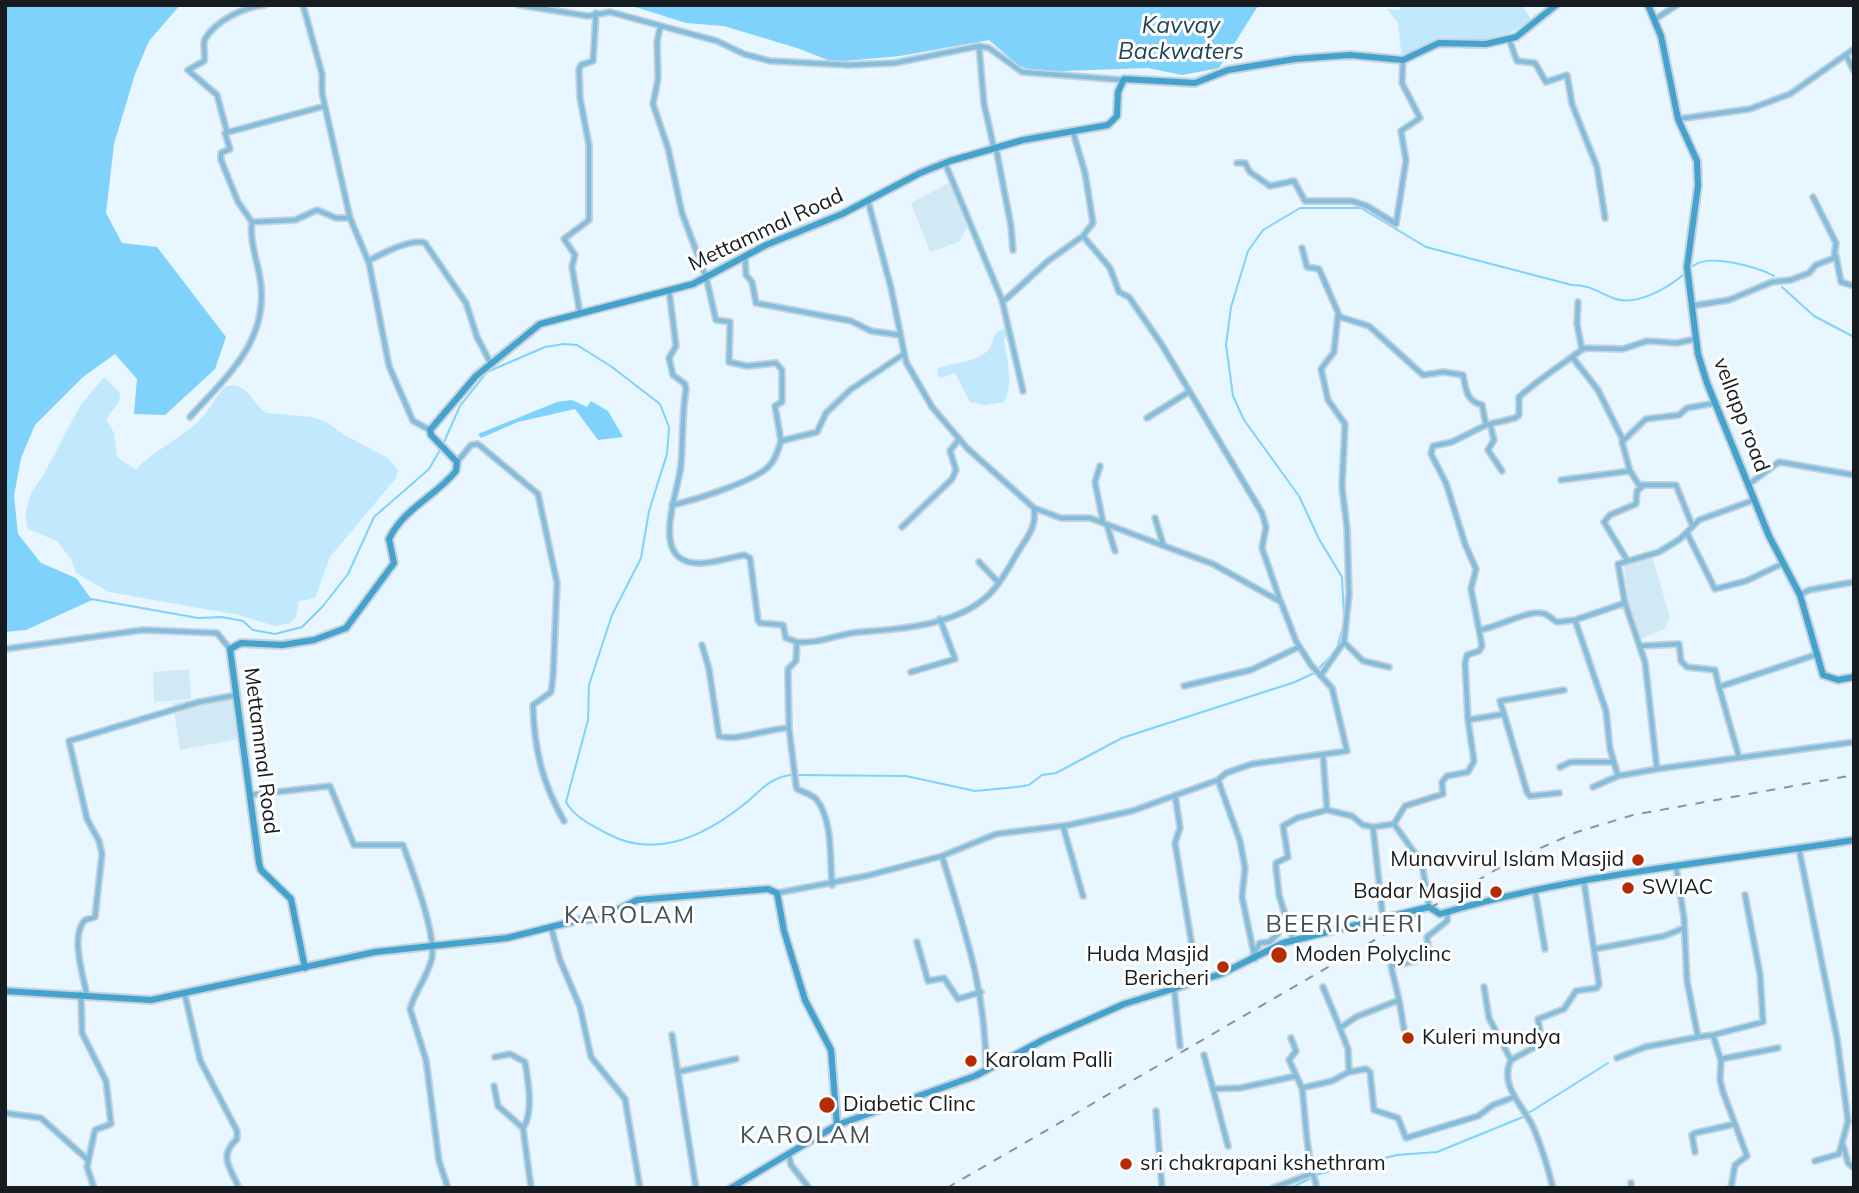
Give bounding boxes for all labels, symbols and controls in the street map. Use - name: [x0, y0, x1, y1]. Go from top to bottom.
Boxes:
- water label: Kavvay Backwaters: [1118, 12, 1244, 66]
- street label: Mettammal Road: [685, 183, 847, 277]
- street label: vellapp road: [1708, 354, 1774, 476]
- street label: Mettammal Road: [238, 666, 284, 836]
- place label: Munavvirul Islam Masjid: [1390, 847, 1624, 873]
- marker: Munavvirul Islam Masjid: [1630, 852, 1646, 868]
- place label: SWIAC: [1642, 875, 1713, 901]
- place label: Badar Masjid: [1353, 879, 1482, 905]
- marker: SWIAC: [1620, 880, 1636, 896]
- marker: Badar Masjid: [1488, 884, 1504, 900]
- district label: KAROLAM: [565, 902, 695, 930]
- district label: BEERICHERI: [1267, 911, 1423, 939]
- place label: Huda Masjid Bericheri: [1086, 942, 1209, 992]
- place label: Moden Polyclinc: [1295, 942, 1451, 968]
- marker: Moden Polyclinc: [1269, 945, 1289, 965]
- marker: Huda Masjid Bericheri: [1215, 959, 1231, 975]
- place label: Kuleri mundya: [1422, 1025, 1561, 1051]
- marker: Kuleri mundya: [1400, 1030, 1416, 1046]
- place label: Karolam Palli: [985, 1048, 1113, 1074]
- marker: Karolam Palli: [963, 1053, 979, 1069]
- place label: Diabetic Clinc: [843, 1092, 976, 1118]
- marker: Diabetic Clinc: [817, 1095, 837, 1115]
- district label: KAROLAM: [741, 1122, 871, 1150]
- place label: sri chakrapani kshethram: [1140, 1151, 1386, 1177]
- marker: sri chakrapani kshethram: [1118, 1156, 1134, 1172]

